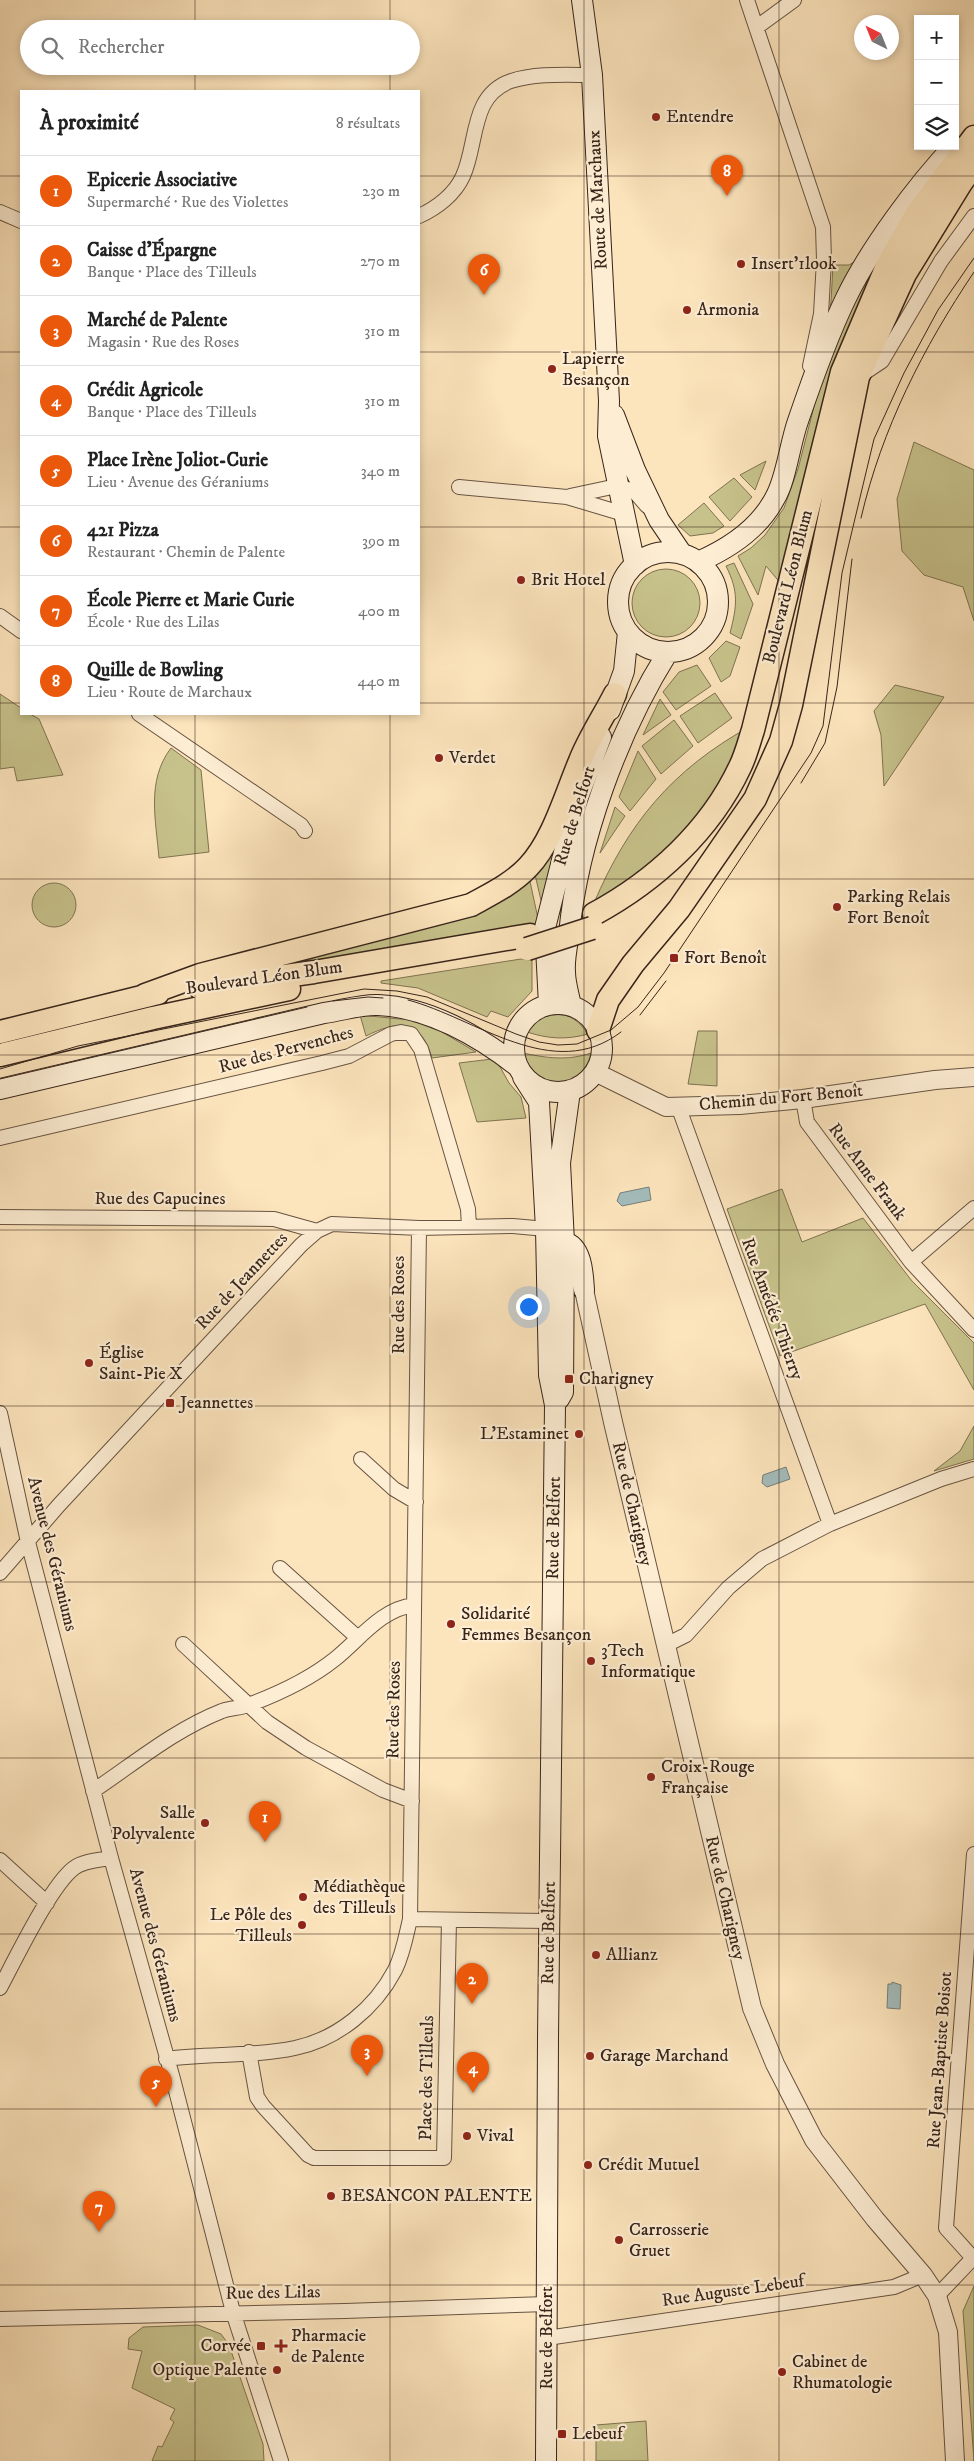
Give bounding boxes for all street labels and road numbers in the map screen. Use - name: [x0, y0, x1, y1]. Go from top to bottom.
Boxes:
- street label: Route de Marchaux: [583, 129, 613, 270]
- street label: Boulevard Léon Blum: [758, 508, 818, 666]
- street label: Rue de Belfort: [549, 763, 601, 869]
- street label: Boulevard Léon Blum: [184, 956, 344, 1000]
- street label: Rue des Pervenches: [216, 1021, 356, 1079]
- street label: Chemin du Fort Benoît: [698, 1080, 864, 1116]
- street label: Rue Anne Frank: [823, 1119, 911, 1225]
- street label: Rue des Capucines: [95, 1188, 225, 1210]
- street label: Rue de Jeannettes: [191, 1228, 293, 1334]
- street label: Rue Amédée Thierry: [736, 1235, 808, 1383]
- street label: Rue des Roses: [388, 1256, 410, 1354]
- street label: Rue de Charigney: [607, 1440, 657, 1569]
- street label: Avenue des Géraniums: [22, 1474, 82, 1634]
- street label: Rue de Belfort: [542, 1476, 566, 1580]
- street label: Rue des Roses: [382, 1661, 406, 1759]
- street label: Rue de Charigney: [700, 1834, 750, 1963]
- street label: Avenue des Géraniums: [124, 1866, 186, 2024]
- street label: Rue de Belfort: [537, 1881, 561, 1985]
- street label: Rue Jean-Baptiste Boisot: [923, 1970, 957, 2149]
- street label: Place des Tilleuls: [415, 2015, 439, 2141]
- street label: Rue Auguste Lebeuf: [660, 2270, 809, 2312]
- street label: Rue des Lilas: [225, 2281, 321, 2305]
- street label: Rue de Belfort: [536, 2286, 558, 2390]

